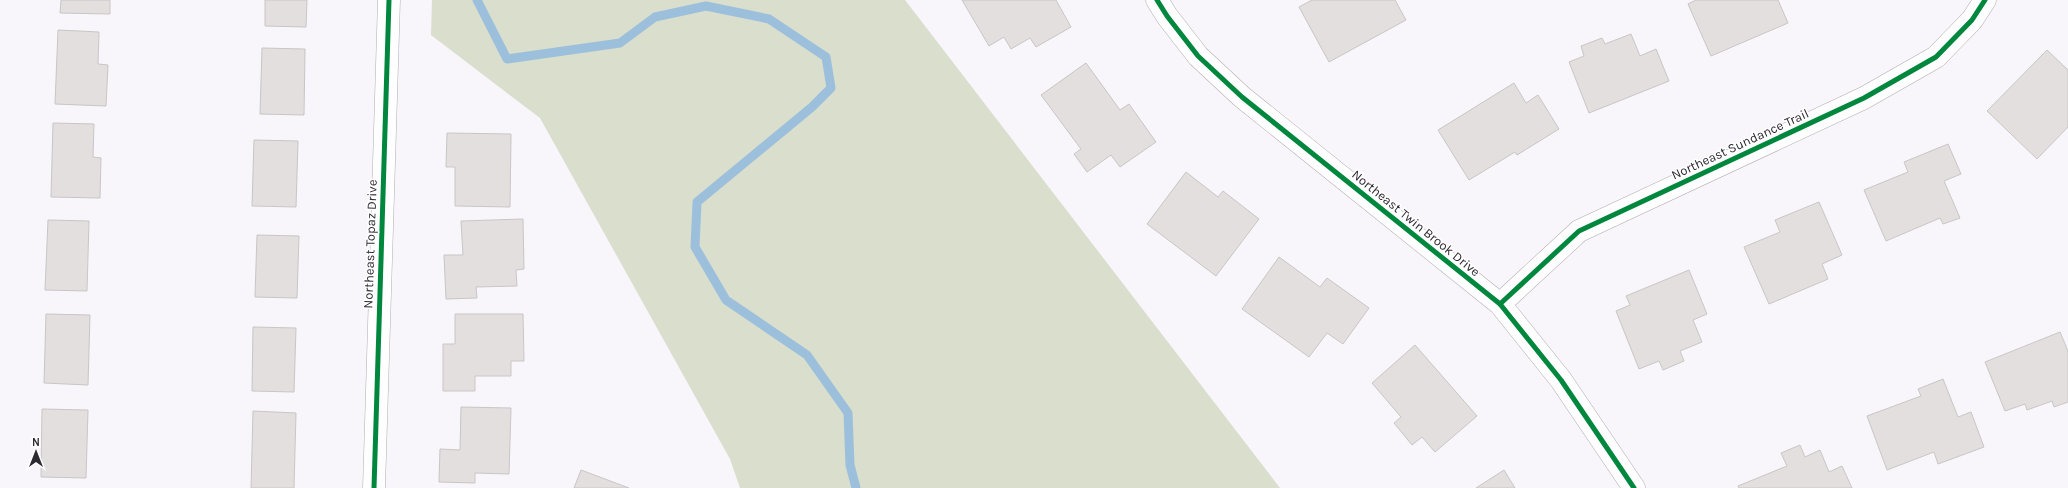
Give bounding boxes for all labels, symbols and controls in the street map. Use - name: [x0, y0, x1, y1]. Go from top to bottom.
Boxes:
- street label: Northeast Sundance Trail: [1669, 106, 1811, 182]
- street label: Northeast Twin Brook Drive: [1349, 167, 1483, 279]
- street label: Northeast Topaz Drive: [360, 179, 380, 309]
- north arrow: [16, 432, 56, 472]
- text: N: [32, 436, 40, 449]

